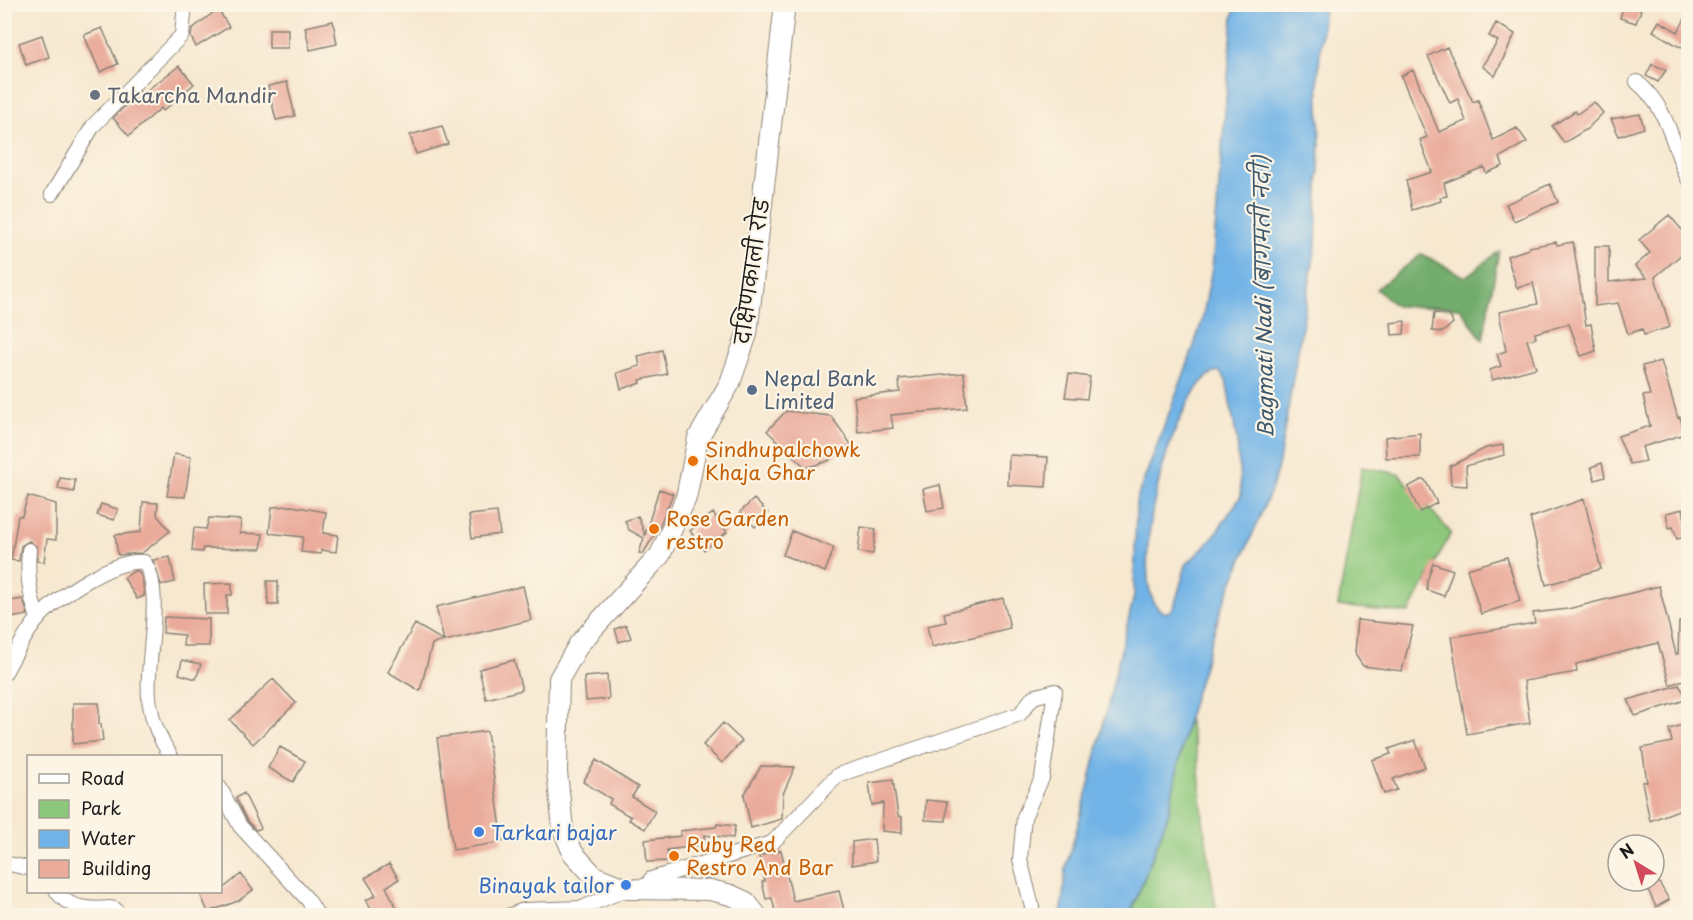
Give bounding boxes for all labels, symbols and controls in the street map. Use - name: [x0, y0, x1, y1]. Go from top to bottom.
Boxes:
- place label: Takarcha Mandir: [107, 80, 277, 110]
- marker: Takarcha Mandir: [88, 88, 102, 102]
- water label: Bagmati Nadi (बागमती नदी): [1244, 154, 1280, 438]
- street label: दक्षिणकाली रोड: [726, 195, 776, 347]
- place label: Nepal Bank Limited: [764, 363, 877, 416]
- marker: Nepal Bank Limited: [745, 383, 759, 397]
- place label: Sindhupalchowk Khaja Ghar: [705, 434, 861, 487]
- marker: Sindhupalchowk Khaja Ghar: [686, 454, 700, 468]
- place label: Rose Garden restro: [666, 503, 789, 556]
- marker: Rose Garden restro: [647, 522, 661, 536]
- legend: [27, 755, 222, 893]
- text: Road: [81, 764, 125, 791]
- text: Park: [81, 794, 121, 821]
- place label: Tarkari bajar: [491, 817, 617, 847]
- text: Water: [81, 824, 136, 851]
- marker: Tarkari bajar: [472, 825, 486, 839]
- place label: Ruby Red Restro And Bar: [686, 829, 834, 882]
- north arrow: [1606, 833, 1666, 893]
- text: N: [1614, 837, 1639, 864]
- marker: Ruby Red Restro And Bar: [667, 849, 681, 863]
- text: Building: [81, 854, 151, 881]
- place label: Binayak tailor: [478, 870, 615, 900]
- marker: Binayak tailor: [619, 878, 633, 892]

